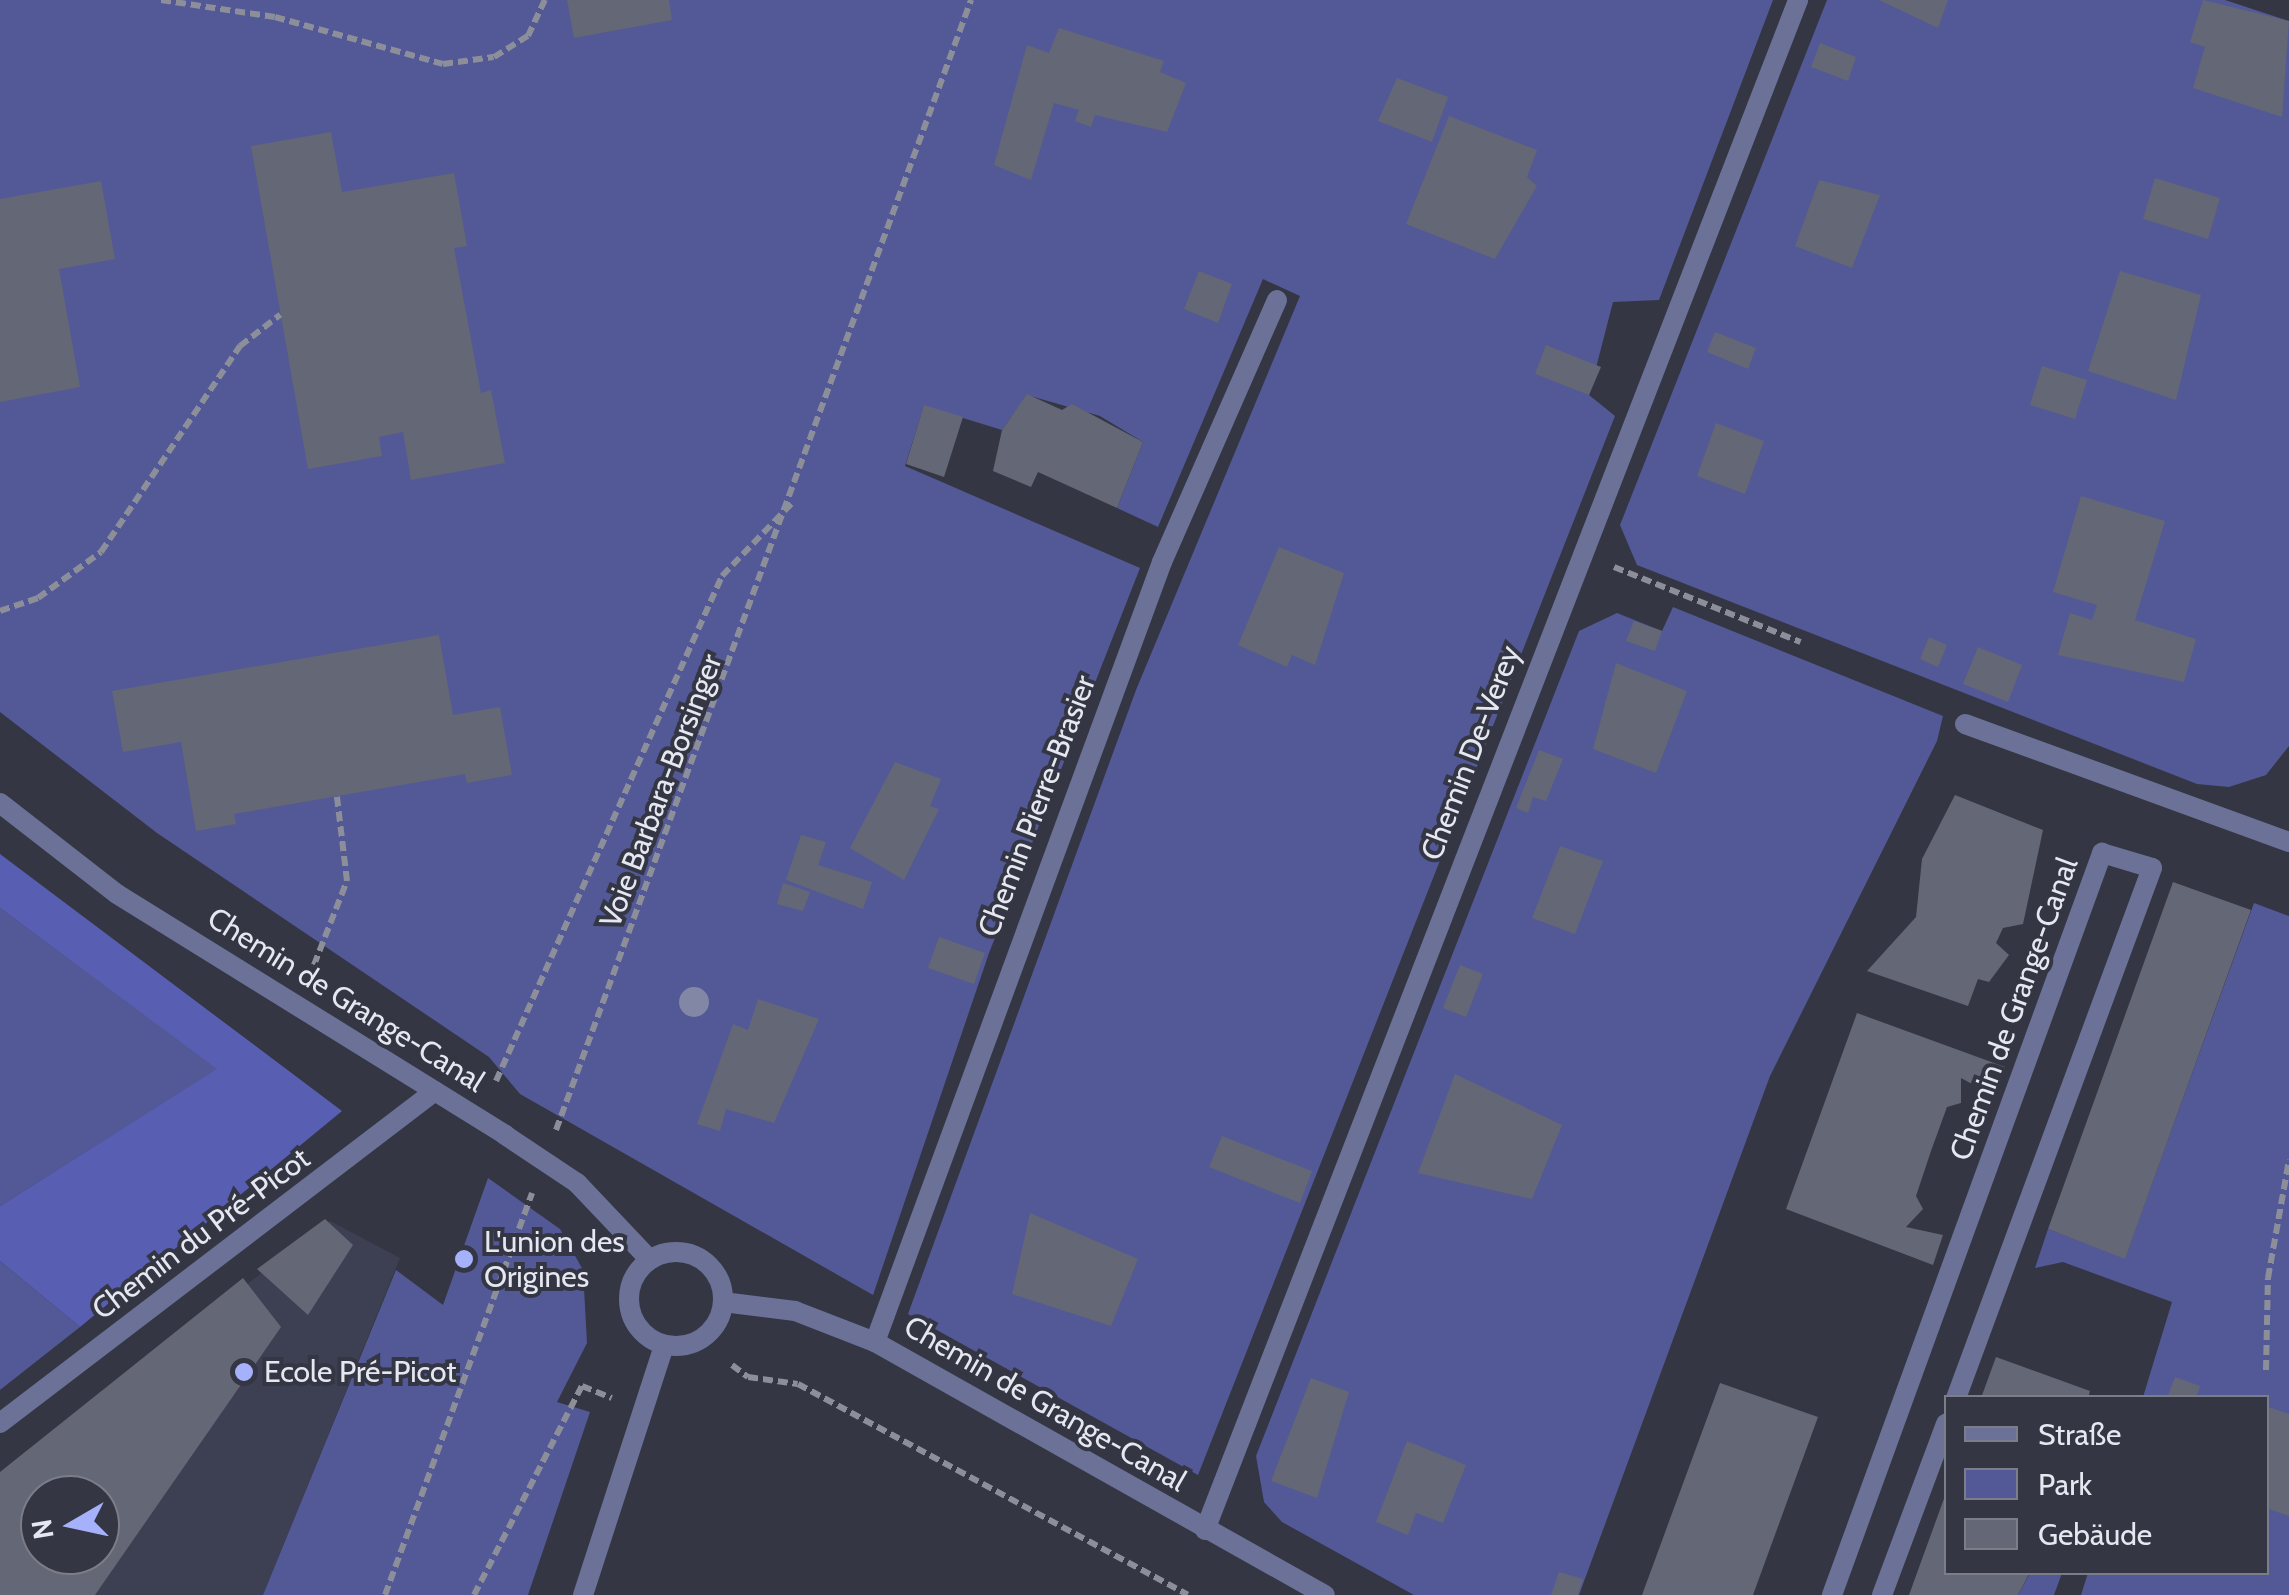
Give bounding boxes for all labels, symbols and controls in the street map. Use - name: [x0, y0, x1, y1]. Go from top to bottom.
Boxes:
- street label: Chemin De-Verey: [1414, 641, 1528, 865]
- street label: Voie Barbara-Borsinger: [592, 649, 730, 933]
- street label: Chemin Pierre-Brasier: [971, 670, 1103, 942]
- street label: Chemin de Grange-Canal: [1942, 853, 2086, 1165]
- street label: Chemin de Grange-Canal: [201, 900, 491, 1100]
- street label: Chemin du Pré-Picot: [85, 1141, 317, 1327]
- place label: L'union des Origines: [484, 1224, 625, 1294]
- marker: L'union des Origines: [453, 1248, 475, 1270]
- street label: Chemin de Grange-Canal: [898, 1309, 1192, 1499]
- place label: Ecole Pré-Picot: [264, 1354, 456, 1390]
- marker: Ecole Pré-Picot: [233, 1361, 255, 1383]
- legend: [1944, 1395, 2269, 1575]
- text: Straße: [2038, 1416, 2121, 1453]
- text: Park: [2038, 1466, 2092, 1503]
- north arrow: [20, 1475, 120, 1575]
- text: Gebäude: [2038, 1516, 2152, 1553]
- text: N: [24, 1517, 61, 1542]

